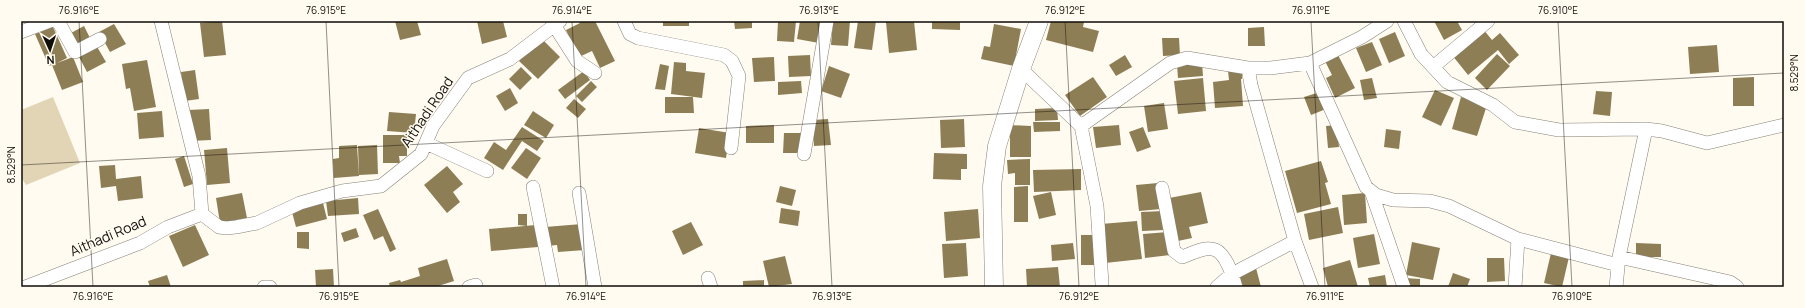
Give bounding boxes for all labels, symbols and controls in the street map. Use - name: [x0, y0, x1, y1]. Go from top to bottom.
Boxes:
- text: 76.916°E: [59, 3, 99, 17]
- text: 76.915°E: [306, 3, 346, 17]
- text: 76.914°E: [552, 3, 592, 17]
- text: 76.913°E: [799, 3, 839, 17]
- text: 76.912°E: [1045, 3, 1085, 17]
- text: 76.911°E: [1292, 3, 1330, 17]
- text: 76.910°E: [1538, 3, 1578, 17]
- north arrow: [30, 30, 70, 70]
- text: N: [46, 53, 55, 68]
- text: 8.529°N: [1787, 54, 1801, 92]
- street label: Aithadi Road: [396, 73, 457, 151]
- text: 8.529°N: [4, 146, 18, 184]
- street label: Aithadi Road: [67, 211, 149, 260]
- text: 76.916°E: [73, 289, 113, 303]
- text: 76.915°E: [319, 289, 359, 303]
- text: 76.914°E: [566, 289, 606, 303]
- text: 76.913°E: [812, 289, 852, 303]
- text: 76.912°E: [1059, 289, 1099, 303]
- text: 76.911°E: [1306, 289, 1344, 303]
- text: 76.910°E: [1552, 289, 1592, 303]

